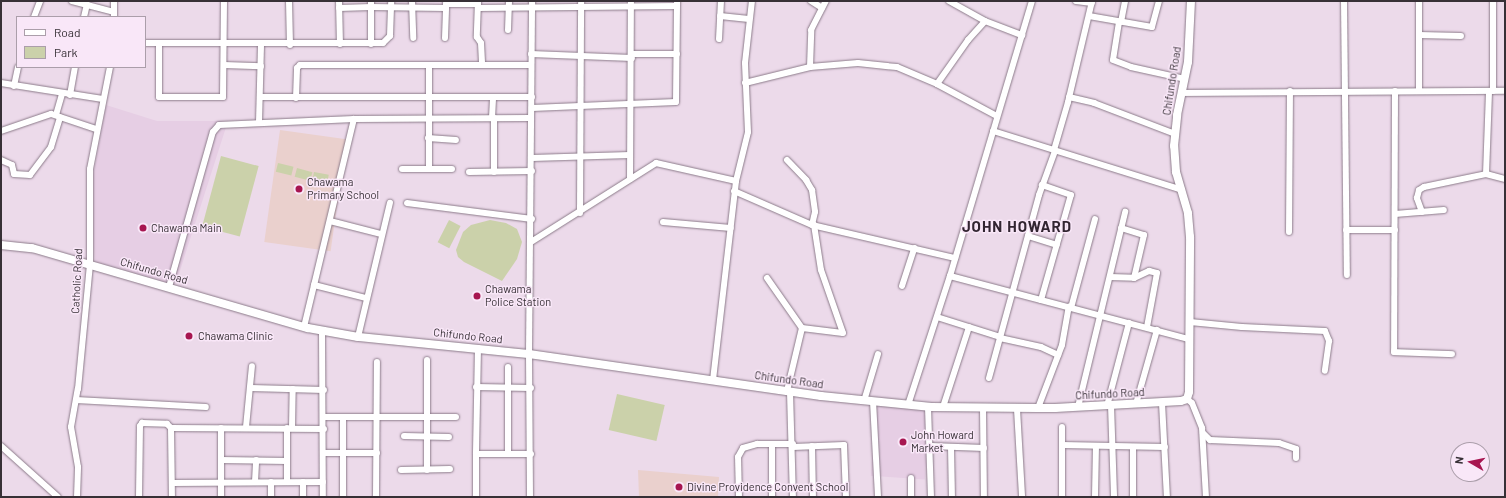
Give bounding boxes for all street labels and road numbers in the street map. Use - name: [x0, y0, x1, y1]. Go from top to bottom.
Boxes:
- street label: Chifundo Road: [1160, 46, 1184, 116]
- street label: Catholic Road: [69, 248, 85, 314]
- street label: Chifundo Road: [119, 255, 189, 287]
- street label: Chifundo Road: [433, 326, 503, 346]
- street label: Chifundo Road: [754, 369, 824, 391]
- street label: Chifundo Road: [1075, 386, 1145, 402]

